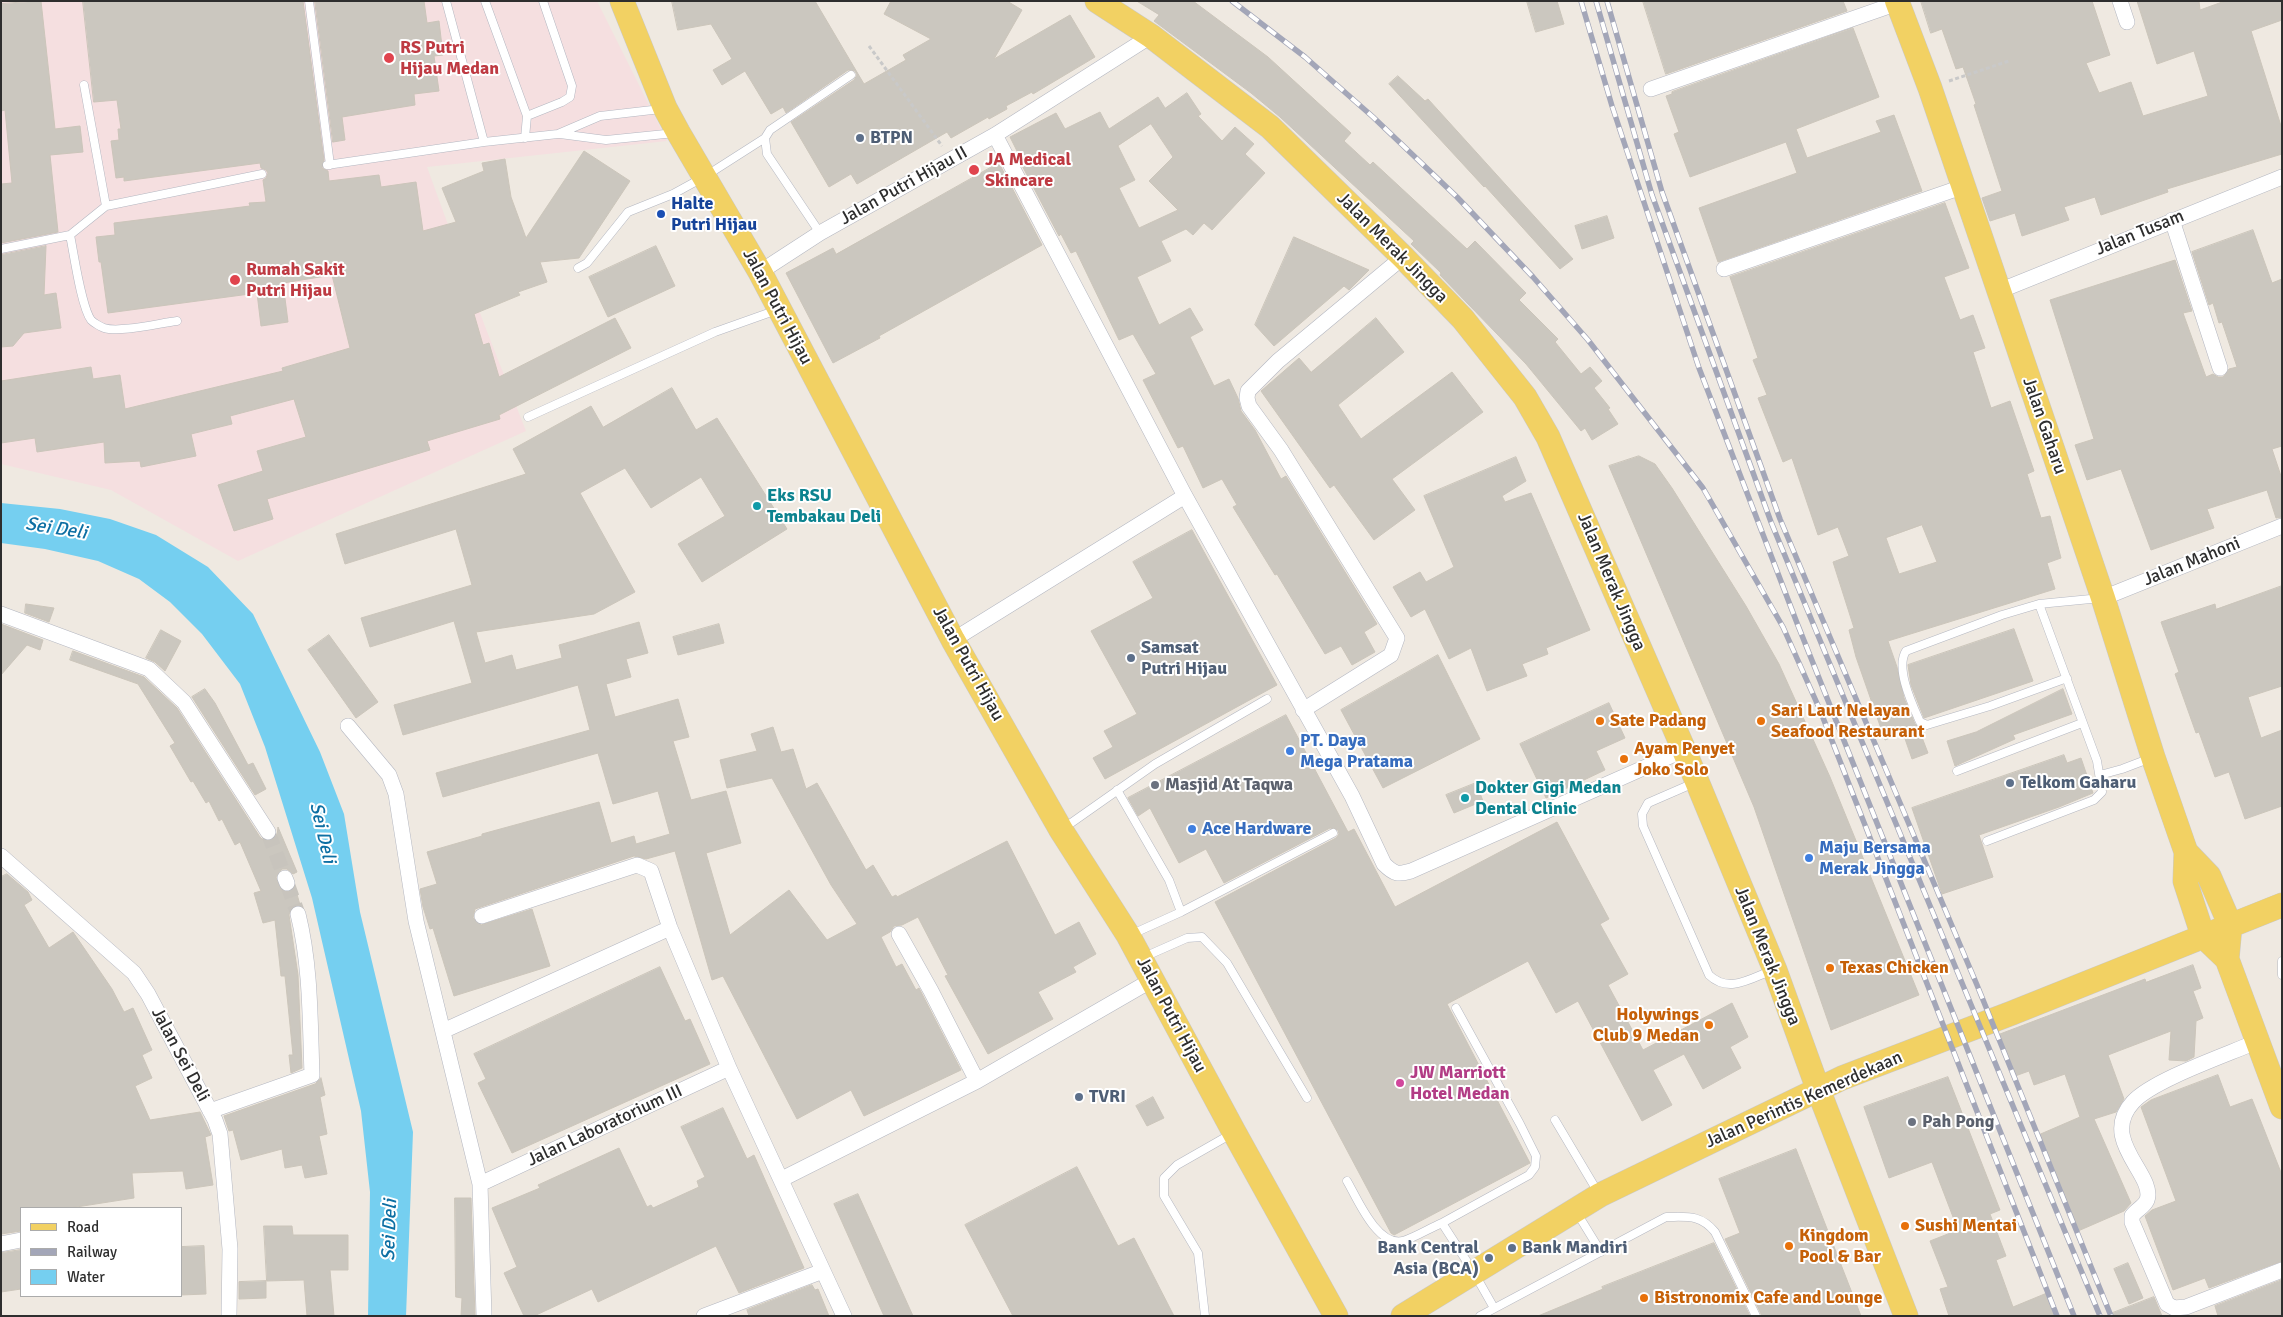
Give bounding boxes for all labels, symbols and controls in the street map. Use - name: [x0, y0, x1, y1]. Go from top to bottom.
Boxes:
- place label: RS Putri Hijau Medan: [400, 37, 499, 80]
- marker: RS Putri Hijau Medan: [382, 51, 396, 65]
- place label: BTPN: [870, 127, 913, 149]
- marker: BTPN: [854, 132, 866, 144]
- street label: Jalan Putri Hijau II: [837, 142, 971, 230]
- place label: JA Medical Skincare: [985, 149, 1071, 192]
- marker: JA Medical Skincare: [967, 163, 981, 177]
- street label: Jalan Merak Jingga: [1332, 188, 1452, 308]
- place label: Halte Putri Hijau: [671, 193, 757, 235]
- street label: Jalan Tusam: [2093, 205, 2187, 261]
- marker: Halte Putri Hijau: [655, 208, 667, 220]
- street label: Jalan Putri Hijau: [737, 245, 817, 369]
- place label: Rumah Sakit Putri Hijau: [246, 259, 345, 302]
- marker: Rumah Sakit Putri Hijau: [228, 273, 242, 287]
- street label: Jalan Gaharu: [2017, 375, 2071, 477]
- place label: Eks RSU Tembakau Deli: [767, 485, 881, 528]
- marker: Eks RSU Tembakau Deli: [751, 500, 763, 512]
- street label: Jalan Merak Jingga: [1572, 510, 1650, 654]
- water label: Sei Deli: [24, 513, 88, 545]
- street label: Jalan Mahoni: [2140, 533, 2244, 591]
- street label: Jalan Putri Hijau: [928, 603, 1008, 725]
- place label: Samsat Putri Hijau: [1141, 637, 1227, 680]
- marker: Samsat Putri Hijau: [1125, 652, 1137, 664]
- place label: Sari Laut Nelayan Seafood Restaurant: [1771, 700, 1924, 742]
- place label: Sate Padang: [1610, 710, 1706, 732]
- marker: Sate Padang: [1594, 715, 1606, 727]
- marker: Sari Laut Nelayan Seafood Restaurant: [1755, 715, 1767, 727]
- place label: PT. Daya Mega Pratama: [1300, 730, 1413, 772]
- place label: Ayam Penyet Joko Solo: [1634, 738, 1735, 781]
- marker: PT. Daya Mega Pratama: [1284, 745, 1296, 757]
- marker: Ayam Penyet Joko Solo: [1618, 753, 1630, 765]
- place label: Telkom Gaharu: [2020, 772, 2136, 794]
- place label: Masjid At Taqwa: [1165, 774, 1293, 796]
- place label: Dokter Gigi Medan Dental Clinic: [1475, 777, 1621, 820]
- marker: Telkom Gaharu: [2004, 777, 2016, 789]
- marker: Masjid At Taqwa: [1149, 779, 1161, 791]
- marker: Dokter Gigi Medan Dental Clinic: [1459, 792, 1471, 804]
- water label: Sei Deli: [304, 800, 340, 866]
- place label: Ace Hardware: [1202, 818, 1311, 840]
- marker: Ace Hardware: [1186, 823, 1198, 835]
- place label: Maju Bersama Merak Jingga: [1819, 837, 1931, 880]
- marker: Maju Bersama Merak Jingga: [1803, 852, 1815, 864]
- street label: Jalan Merak Jingga: [1729, 883, 1805, 1029]
- street label: Jalan Putri Hijau: [1131, 953, 1211, 1077]
- place label: Texas Chicken: [1840, 957, 1949, 979]
- marker: Texas Chicken: [1824, 962, 1836, 974]
- street label: Jalan Sei Deli: [146, 1004, 214, 1106]
- place label: Holywings Club 9 Medan: [1593, 1004, 1699, 1046]
- marker: Holywings Club 9 Medan: [1703, 1019, 1715, 1031]
- street label: Jalan Perintis Kemerdekaan: [1702, 1047, 1906, 1153]
- place label: JW Marriott Hotel Medan: [1410, 1062, 1510, 1104]
- marker: JW Marriott Hotel Medan: [1394, 1077, 1406, 1089]
- street label: Jalan Laboratorium III: [524, 1081, 686, 1171]
- place label: TVRI: [1089, 1086, 1126, 1108]
- marker: TVRI: [1073, 1091, 1085, 1103]
- place label: Pah Pong: [1922, 1111, 1994, 1133]
- marker: Pah Pong: [1906, 1116, 1918, 1128]
- water label: Sei Deli: [378, 1199, 402, 1261]
- legend: [20, 1207, 182, 1297]
- place label: Sushi Mentai: [1915, 1215, 2017, 1237]
- text: Road: [67, 1218, 99, 1236]
- marker: Sushi Mentai: [1899, 1220, 1911, 1232]
- place label: Kingdom Pool & Bar: [1799, 1225, 1881, 1268]
- place label: Bank Central Asia (BCA): [1377, 1237, 1479, 1280]
- place label: Bank Mandiri: [1522, 1237, 1628, 1259]
- marker: Kingdom Pool & Bar: [1783, 1240, 1795, 1252]
- marker: Bank Mandiri: [1506, 1242, 1518, 1254]
- text: Railway: [67, 1243, 117, 1261]
- marker: Bank Central Asia (BCA): [1483, 1252, 1495, 1264]
- text: Water: [67, 1268, 105, 1286]
- place label: Bistronomix Cafe and Lounge: [1654, 1287, 1882, 1309]
- marker: Bistronomix Cafe and Lounge: [1638, 1292, 1650, 1304]

